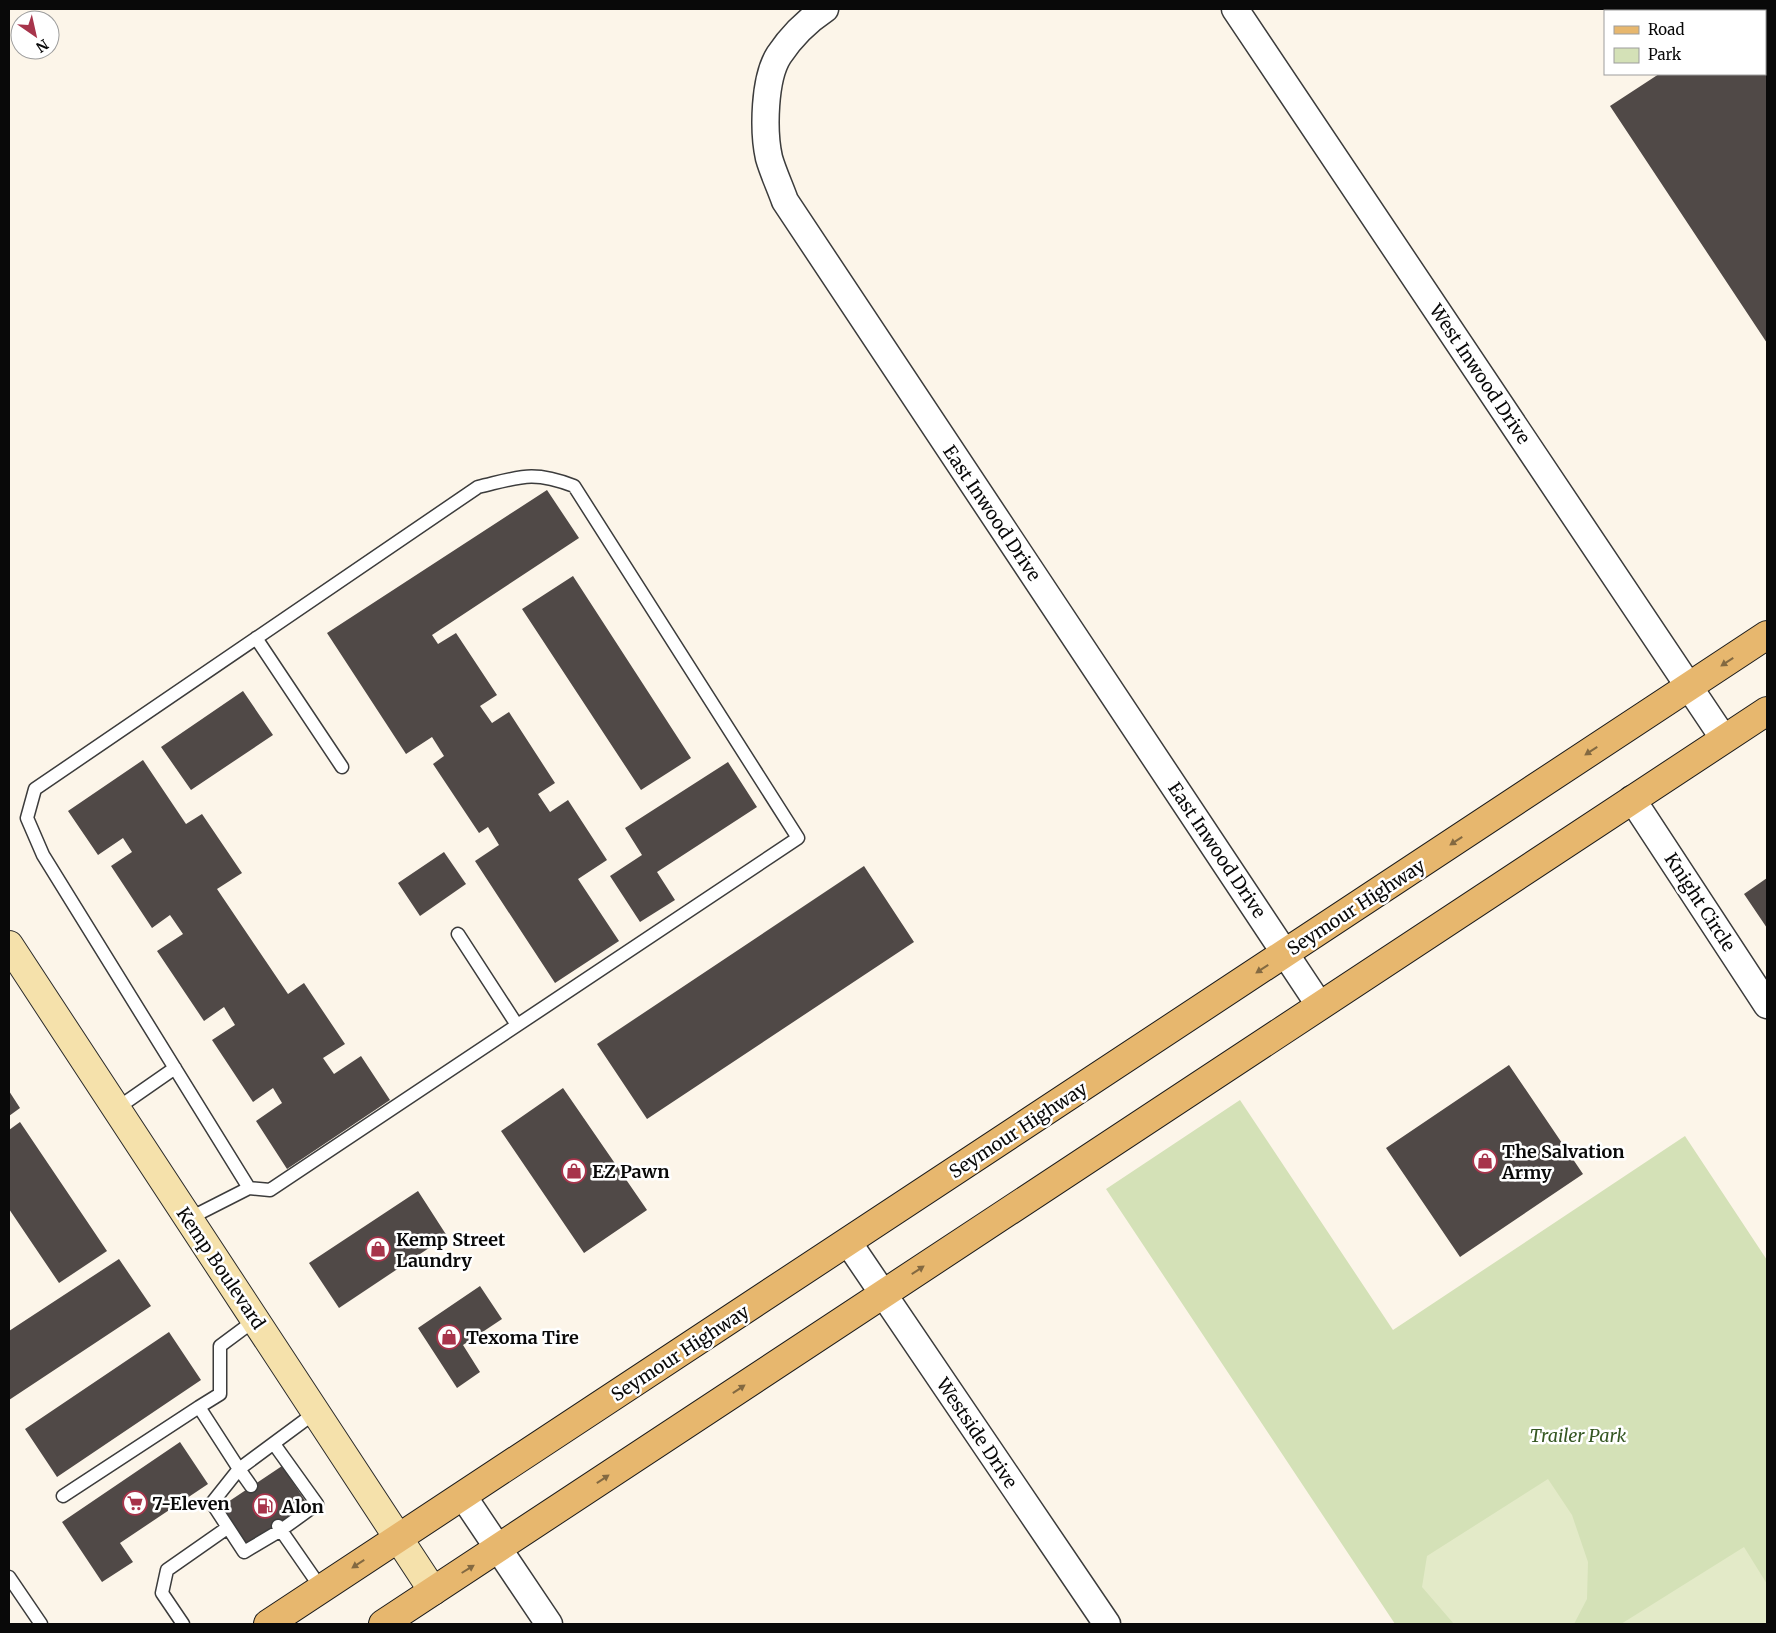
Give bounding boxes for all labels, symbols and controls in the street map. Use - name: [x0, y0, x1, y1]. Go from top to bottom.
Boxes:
- north arrow: [10, 10, 60, 60]
- legend: [1604, 10, 1766, 75]
- text: Road: [1648, 20, 1684, 39]
- text: N: [33, 35, 52, 56]
- text: Park: [1648, 45, 1682, 64]
- street label: West Inwood Drive: [1424, 299, 1535, 448]
- street label: East Inwood Drive: [938, 441, 1046, 585]
- one-way arrow: [1720, 657, 1733, 667]
- one-way arrow: [1584, 747, 1598, 756]
- street label: East Inwood Drive: [1163, 778, 1271, 922]
- one-way arrow: [1449, 836, 1462, 846]
- street label: Knight Circle: [1660, 848, 1740, 956]
- street label: Seymour Highway: [1283, 854, 1430, 960]
- one-way arrow: [1255, 964, 1268, 974]
- street label: Seymour Highway: [945, 1077, 1092, 1183]
- place label: The Salvation Army: [1501, 1140, 1624, 1184]
- shop icon: The Salvation Army: [1472, 1148, 1498, 1174]
- shop icon: EZ Pawn: [561, 1158, 587, 1184]
- place label: EZ Pawn: [592, 1160, 669, 1183]
- street label: Kemp Boulevard: [172, 1203, 270, 1334]
- place label: Kemp Street Laundry: [396, 1228, 506, 1272]
- shop icon: Kemp Street Laundry: [365, 1236, 391, 1262]
- one-way arrow: [911, 1265, 924, 1275]
- street label: Seymour Highway: [607, 1300, 754, 1406]
- shop icon: Texoma Tire: [436, 1324, 462, 1350]
- place label: Texoma Tire: [466, 1326, 579, 1349]
- street label: Westside Drive: [931, 1373, 1022, 1493]
- one-way arrow: [732, 1384, 745, 1394]
- park label: Trailer Park: [1530, 1424, 1626, 1447]
- one-way arrow: [597, 1475, 610, 1484]
- supermarket icon: 7-Eleven: [122, 1490, 148, 1516]
- place label: 7-Eleven: [152, 1492, 230, 1515]
- fuel station icon: Alon: [252, 1493, 278, 1519]
- place label: Alon: [281, 1495, 324, 1518]
- one-way arrow: [352, 1559, 365, 1569]
- one-way arrow: [461, 1564, 474, 1574]

